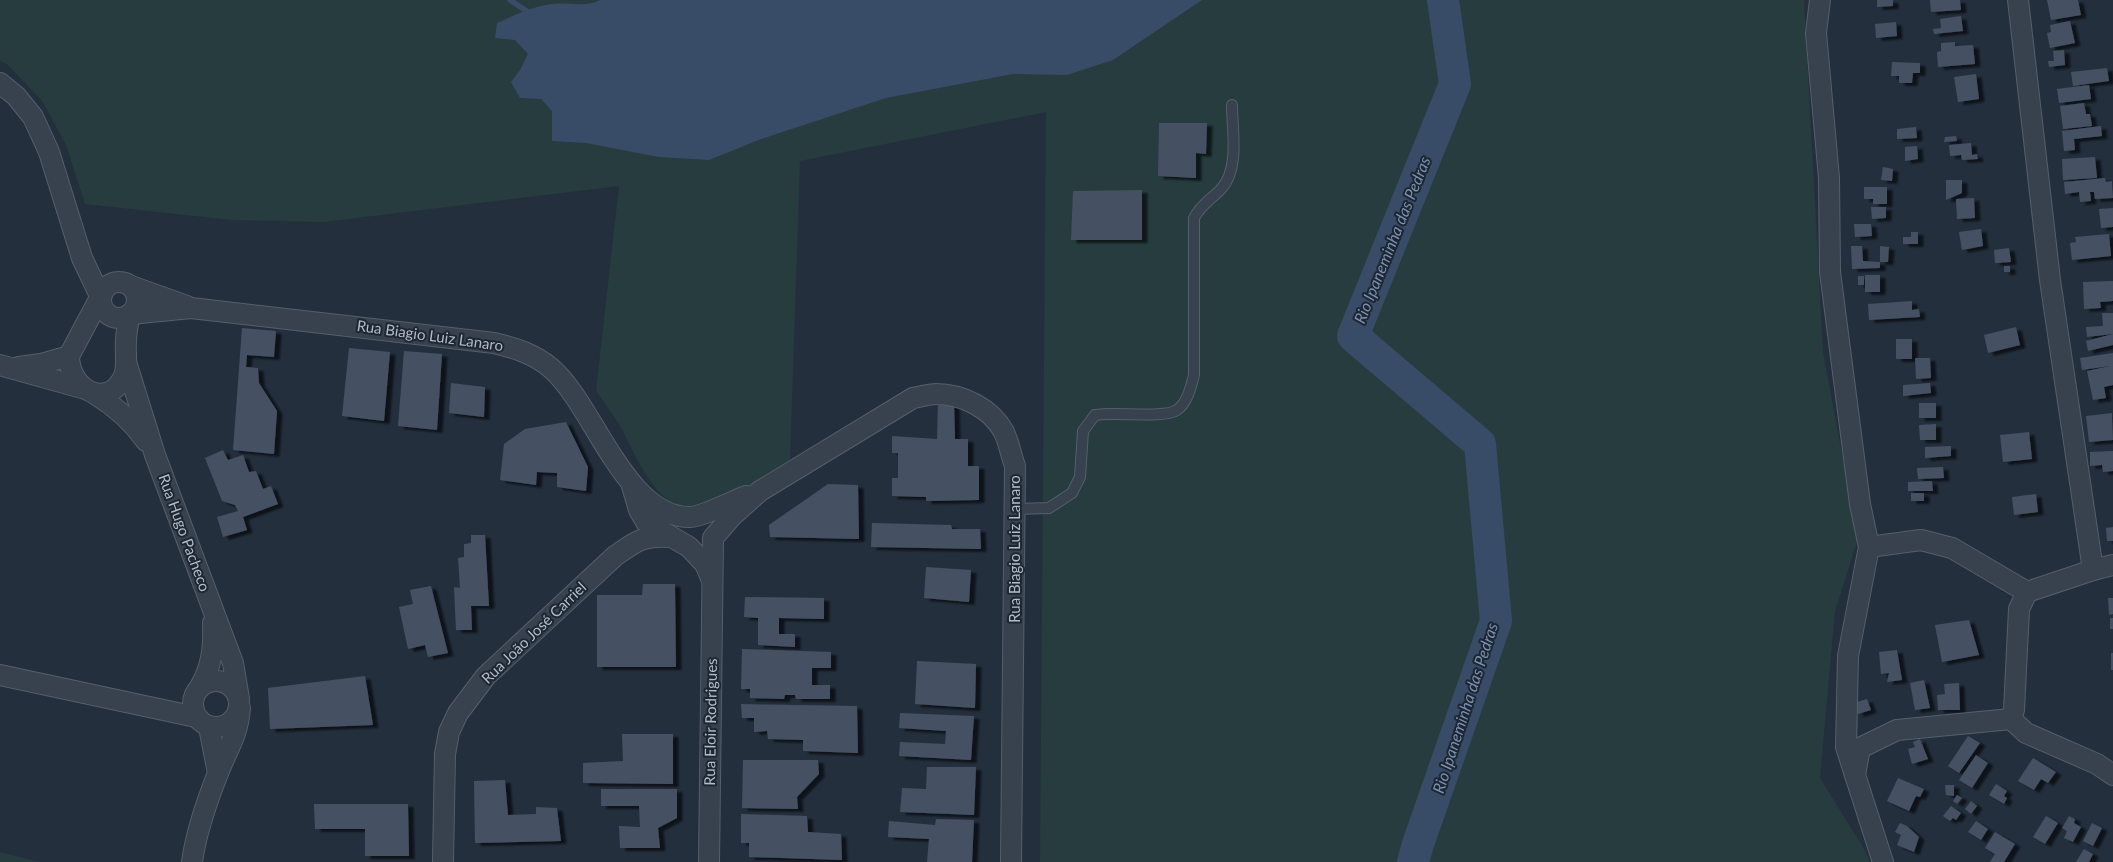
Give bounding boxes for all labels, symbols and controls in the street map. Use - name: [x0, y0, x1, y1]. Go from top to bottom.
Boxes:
- water label: Rio Ipaneminha das Pedras: [1349, 153, 1434, 326]
- street label: Rua Biagio Luiz Lanaro: [356, 316, 504, 354]
- street label: Rua Hugo Pacheco: [155, 471, 215, 594]
- street label: Rua Biagio Luiz Lanaro: [1005, 475, 1023, 623]
- street label: Rua João José Carriel: [477, 578, 589, 687]
- water label: Rio Ipaneminha das Pedras: [1428, 620, 1501, 795]
- street label: Rua Eloir Rodrigues: [700, 658, 720, 786]

